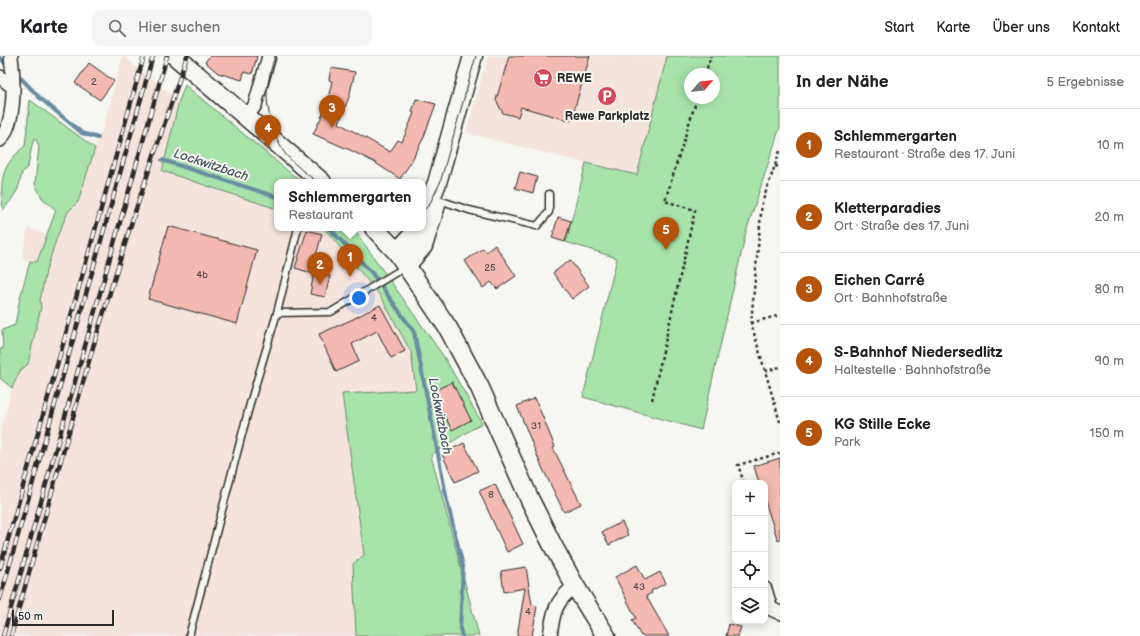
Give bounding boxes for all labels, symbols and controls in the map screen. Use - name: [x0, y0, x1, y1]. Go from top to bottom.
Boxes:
- search box: [92, 10, 372, 46]
- text: Karte: [20, 16, 68, 39]
- icon: search: [106, 17, 128, 39]
- text: Hier suchen: [138, 18, 220, 37]
- text: Start: [884, 19, 914, 36]
- text: Karte: [936, 19, 970, 36]
- text: Über uns: [992, 19, 1050, 36]
- text: Kontakt: [1072, 19, 1120, 36]
- supermarket icon: REWE: [532, 67, 554, 89]
- north arrow: [684, 68, 720, 104]
- place label: REWE: [557, 71, 592, 86]
- text: In der Nähe: [796, 72, 889, 92]
- text: 5 Ergebnisse: [1047, 74, 1124, 90]
- house number: 2: [91, 76, 97, 88]
- parking icon: Rewe Parkplatz: [596, 85, 618, 107]
- pin: 3: [319, 95, 345, 128]
- place label: Rewe Parkplatz: [565, 109, 649, 124]
- pin: 4: [255, 115, 281, 148]
- text: Schlemmergarten: [834, 127, 957, 146]
- text: 1: [806, 137, 812, 153]
- text: 10 m: [1097, 137, 1124, 153]
- water label: Lockwitzbach: [171, 145, 251, 185]
- text: Restaurant · Straße des 17. Juni: [834, 146, 1015, 162]
- popup: [274, 179, 426, 231]
- text: Schlemmergarten: [289, 188, 411, 207]
- text: Kletterparadies: [834, 199, 941, 218]
- text: Restaurant: [289, 207, 353, 223]
- text: 2: [805, 209, 813, 225]
- text: 20 m: [1094, 209, 1124, 225]
- pin: 5: [653, 217, 679, 250]
- text: Ort · Straße des 17. Juni: [834, 218, 969, 234]
- pin: 1: [337, 244, 363, 277]
- pin: 2: [307, 252, 333, 285]
- house number: 25: [484, 262, 496, 274]
- house number: 4b: [196, 269, 208, 281]
- text: Eichen Carré: [834, 271, 925, 290]
- text: 3: [805, 281, 813, 297]
- text: 80 m: [1095, 281, 1124, 297]
- your location: [349, 288, 369, 308]
- text: Ort · Bahnhofstraße: [834, 290, 947, 306]
- house number: 4: [371, 312, 377, 324]
- text: S-Bahnhof Niedersedlitz: [834, 343, 1003, 362]
- text: 4: [805, 353, 813, 369]
- text: 90 m: [1095, 353, 1124, 369]
- text: Haltestelle · Bahnhofstraße: [834, 362, 991, 378]
- water label: Lockwitzbach: [425, 376, 455, 456]
- text: KG Stille Ecke: [834, 415, 931, 434]
- house number: 31: [531, 420, 541, 432]
- text: 5: [805, 425, 813, 441]
- text: 150 m: [1090, 425, 1124, 441]
- text: Park: [834, 434, 860, 450]
- map controls: [732, 480, 768, 624]
- button: +: [732, 480, 768, 516]
- house number: 8: [488, 489, 494, 501]
- button: −: [732, 516, 768, 552]
- button: locate: [732, 552, 768, 588]
- house number: 43: [633, 581, 645, 593]
- button: layers: [732, 588, 768, 624]
- house number: 4: [525, 606, 531, 618]
- scale bar: [12, 608, 114, 627]
- text: 50 m: [18, 610, 43, 623]

